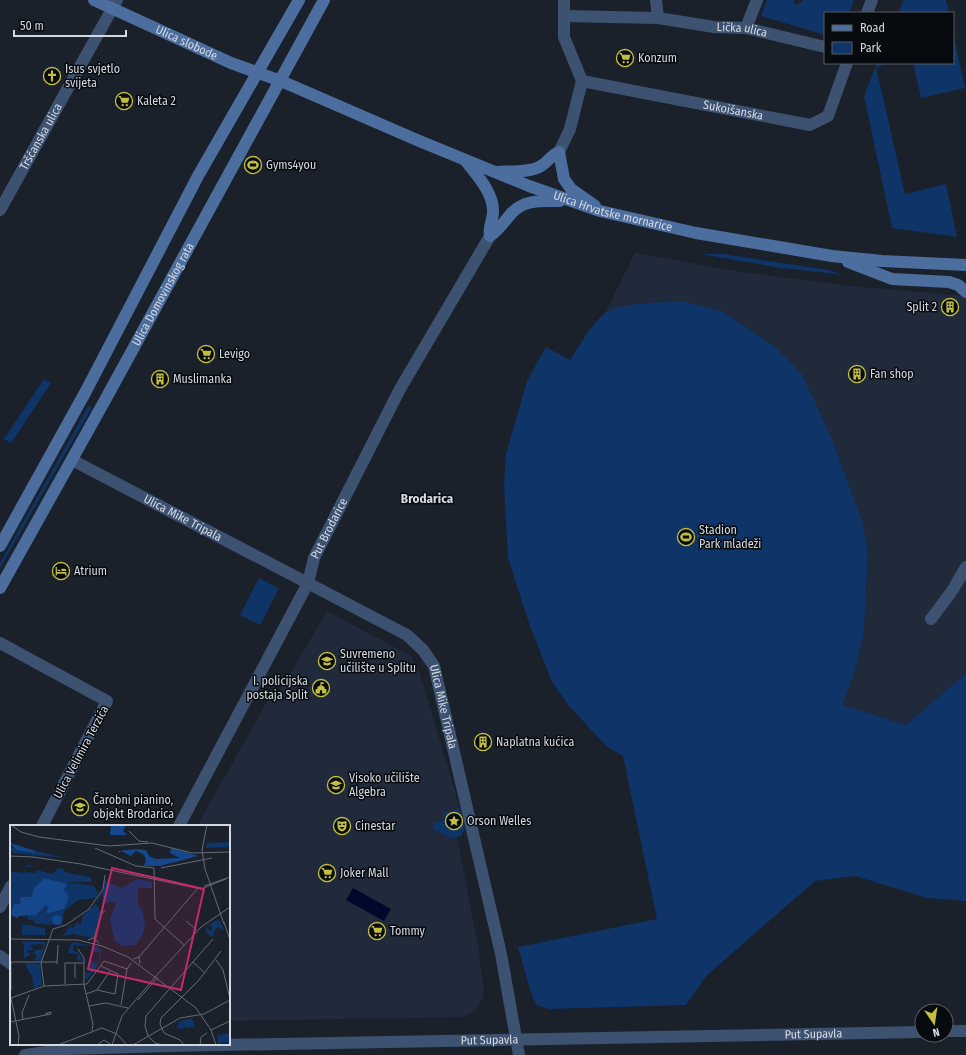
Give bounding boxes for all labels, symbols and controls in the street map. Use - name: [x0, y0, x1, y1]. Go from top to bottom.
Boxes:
- scale bar: [14, 12, 126, 38]
- legend: [824, 12, 954, 64]
- text: 50 m: [20, 19, 44, 33]
- street label: Lička ulica: [717, 20, 769, 40]
- text: Road: [860, 21, 885, 35]
- street label: Ulica slobode: [153, 22, 220, 63]
- text: Park: [860, 41, 882, 55]
- supermarket icon: Konzum: [615, 48, 635, 68]
- place label: Konzum: [638, 51, 677, 65]
- place label: Isus svjetlo svijeta: [65, 62, 120, 90]
- church icon: Isus svjetlo svijeta: [42, 66, 62, 86]
- supermarket icon: Kaleta 2: [114, 91, 134, 111]
- place label: Kaleta 2: [137, 94, 176, 108]
- street label: Sukoišanska: [702, 98, 764, 123]
- street label: Tršćanska ulica: [17, 101, 65, 172]
- sports icon: Gyms4you: [243, 155, 263, 175]
- place label: Gyms4you: [266, 158, 316, 172]
- street label: Ulica Hrvatske mornarice: [551, 188, 674, 234]
- street label: Ulica Domovinskog rata: [129, 240, 197, 348]
- building icon: Split 2: [940, 297, 960, 317]
- place label: Split 2: [906, 300, 937, 314]
- supermarket icon: Levigo: [196, 344, 216, 364]
- place label: Levigo: [219, 347, 250, 361]
- building icon: Fan shop: [847, 364, 867, 384]
- place label: Fan shop: [870, 367, 914, 381]
- building icon: Muslimanka: [150, 369, 170, 389]
- place label: Muslimanka: [173, 372, 232, 386]
- district label: Brodarica: [401, 491, 454, 506]
- street label: Ulica Mike Tripala: [141, 492, 224, 544]
- street label: Put Brodarice: [308, 496, 350, 561]
- place label: Stadion Park mladeži: [699, 523, 761, 551]
- sports icon: Stadion Park mladeži: [676, 527, 696, 547]
- hotel icon: Atrium: [51, 561, 71, 581]
- place label: Atrium: [74, 564, 107, 578]
- place label: Suvremeno učilište u Splitu: [340, 647, 416, 675]
- school or university icon: Suvremeno učilište u Splitu: [317, 651, 337, 671]
- street label: Ulica Mike Tripala: [427, 663, 460, 750]
- place label: I. policijska postaja Split: [246, 674, 308, 702]
- public building icon: I. policijska postaja Split: [311, 678, 331, 698]
- street label: Ulica Velimira Terzića: [51, 703, 111, 801]
- building icon: Naplatna kućica: [473, 732, 493, 752]
- place label: Naplatna kućica: [496, 735, 574, 749]
- place label: Visoko učilište Algebra: [349, 771, 420, 799]
- school or university icon: Visoko učilište Algebra: [326, 775, 346, 795]
- place label: Čarobni pianino, objekt Brodarica: [93, 792, 174, 821]
- school or university icon: Čarobni pianino, objekt Brodarica: [70, 797, 90, 817]
- place icon: Orson Welles: [444, 811, 464, 831]
- place label: Orson Welles: [467, 814, 531, 828]
- theatre icon: Cinestar: [332, 816, 352, 836]
- place label: Cinestar: [355, 819, 396, 833]
- inset map: [10, 825, 230, 1045]
- supermarket icon: Joker Mall: [317, 863, 337, 883]
- place label: Joker Mall: [340, 866, 389, 880]
- supermarket icon: Tommy: [367, 921, 387, 941]
- place label: Tommy: [390, 924, 426, 938]
- north arrow: [914, 1003, 954, 1043]
- text: N: [931, 1025, 941, 1039]
- street label: Put Supavla: [785, 1026, 842, 1042]
- street label: Put Supavla: [461, 1032, 519, 1048]

